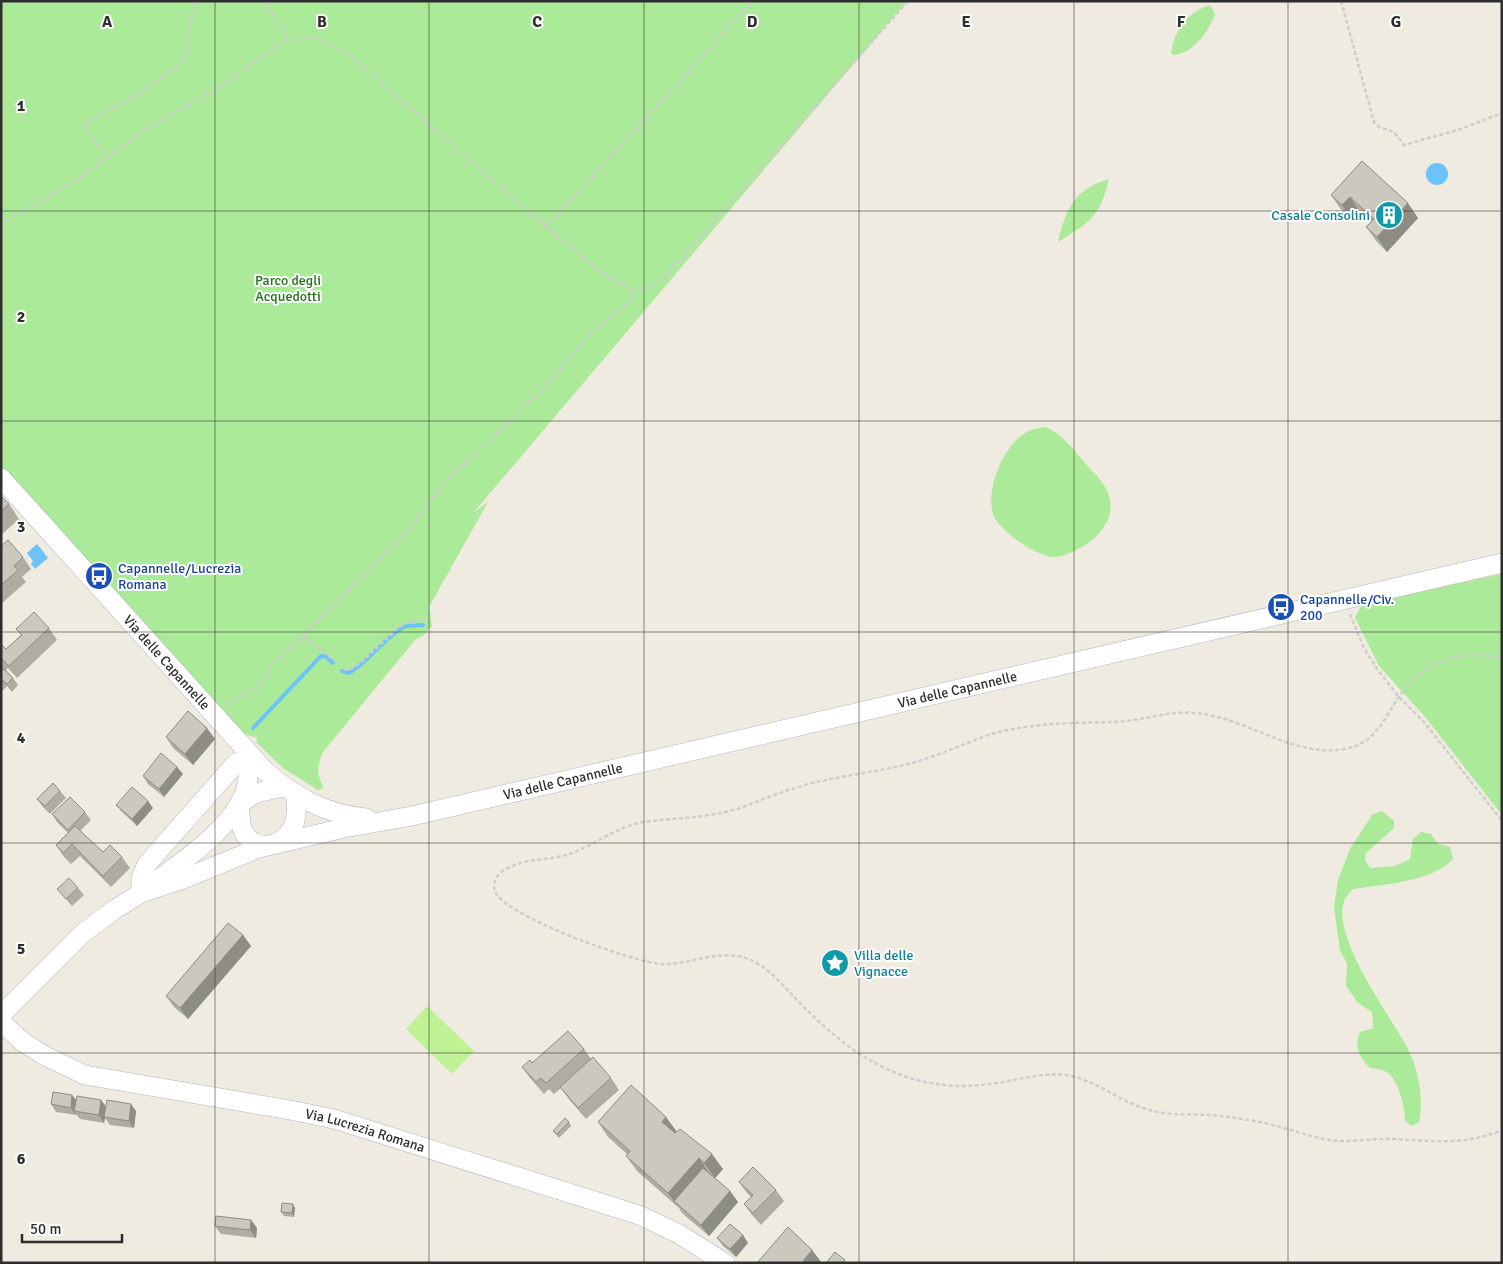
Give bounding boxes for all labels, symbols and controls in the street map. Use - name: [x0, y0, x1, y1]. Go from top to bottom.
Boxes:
- text: A: [102, 12, 113, 32]
- text: B: [317, 12, 327, 32]
- text: C: [532, 12, 542, 32]
- text: D: [747, 12, 758, 32]
- text: E: [961, 12, 971, 32]
- text: F: [1177, 12, 1186, 32]
- text: G: [1391, 12, 1401, 32]
- text: 1: [17, 96, 26, 116]
- building icon: Casale Consolini: [1374, 200, 1404, 230]
- place label: Casale Consolini: [1271, 207, 1370, 224]
- park label: Parco degli Acquedotti: [255, 272, 321, 305]
- text: 2: [17, 307, 25, 327]
- text: 3: [17, 517, 25, 537]
- place label: Capannelle/Lucrezia Romana: [118, 560, 241, 593]
- bus stop icon: Capannelle/Lucrezia Romana: [84, 561, 114, 591]
- place label: Capannelle/Civ. 200: [1300, 591, 1394, 624]
- bus stop icon: Capannelle/Civ. 200: [1266, 592, 1296, 622]
- street label: Via delle Capannelle: [120, 612, 214, 714]
- street label: Via delle Capannelle: [896, 668, 1019, 712]
- text: 4: [17, 728, 26, 748]
- street label: Via delle Capannelle: [502, 759, 624, 804]
- text: 5: [17, 939, 25, 959]
- place label: Villa delle Vignacce: [854, 947, 913, 980]
- place icon: Villa delle Vignacce: [820, 948, 850, 978]
- street label: Via Lucrezia Romana: [304, 1105, 427, 1156]
- text: 6: [17, 1149, 26, 1169]
- scale bar: [22, 1212, 122, 1244]
- text: 50 m: [30, 1220, 61, 1238]

